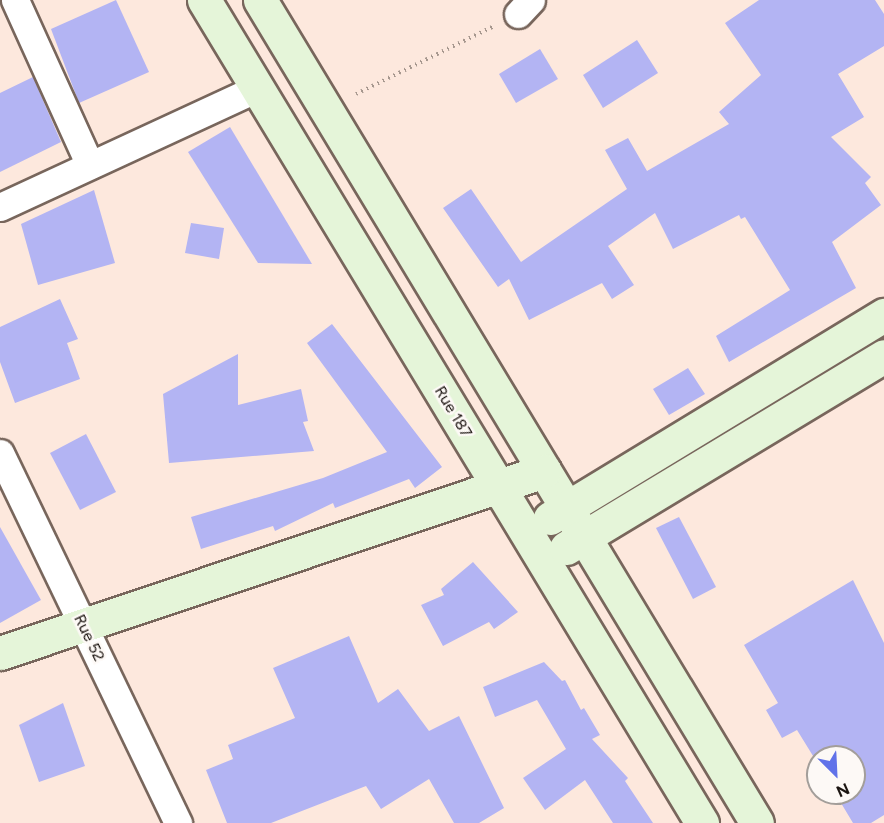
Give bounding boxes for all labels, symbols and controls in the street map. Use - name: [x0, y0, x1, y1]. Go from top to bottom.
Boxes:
- street label: Rue 187: [430, 383, 476, 441]
- street label: Rue 52: [69, 611, 109, 665]
- north arrow: [806, 745, 866, 805]
- text: N: [833, 779, 852, 801]

